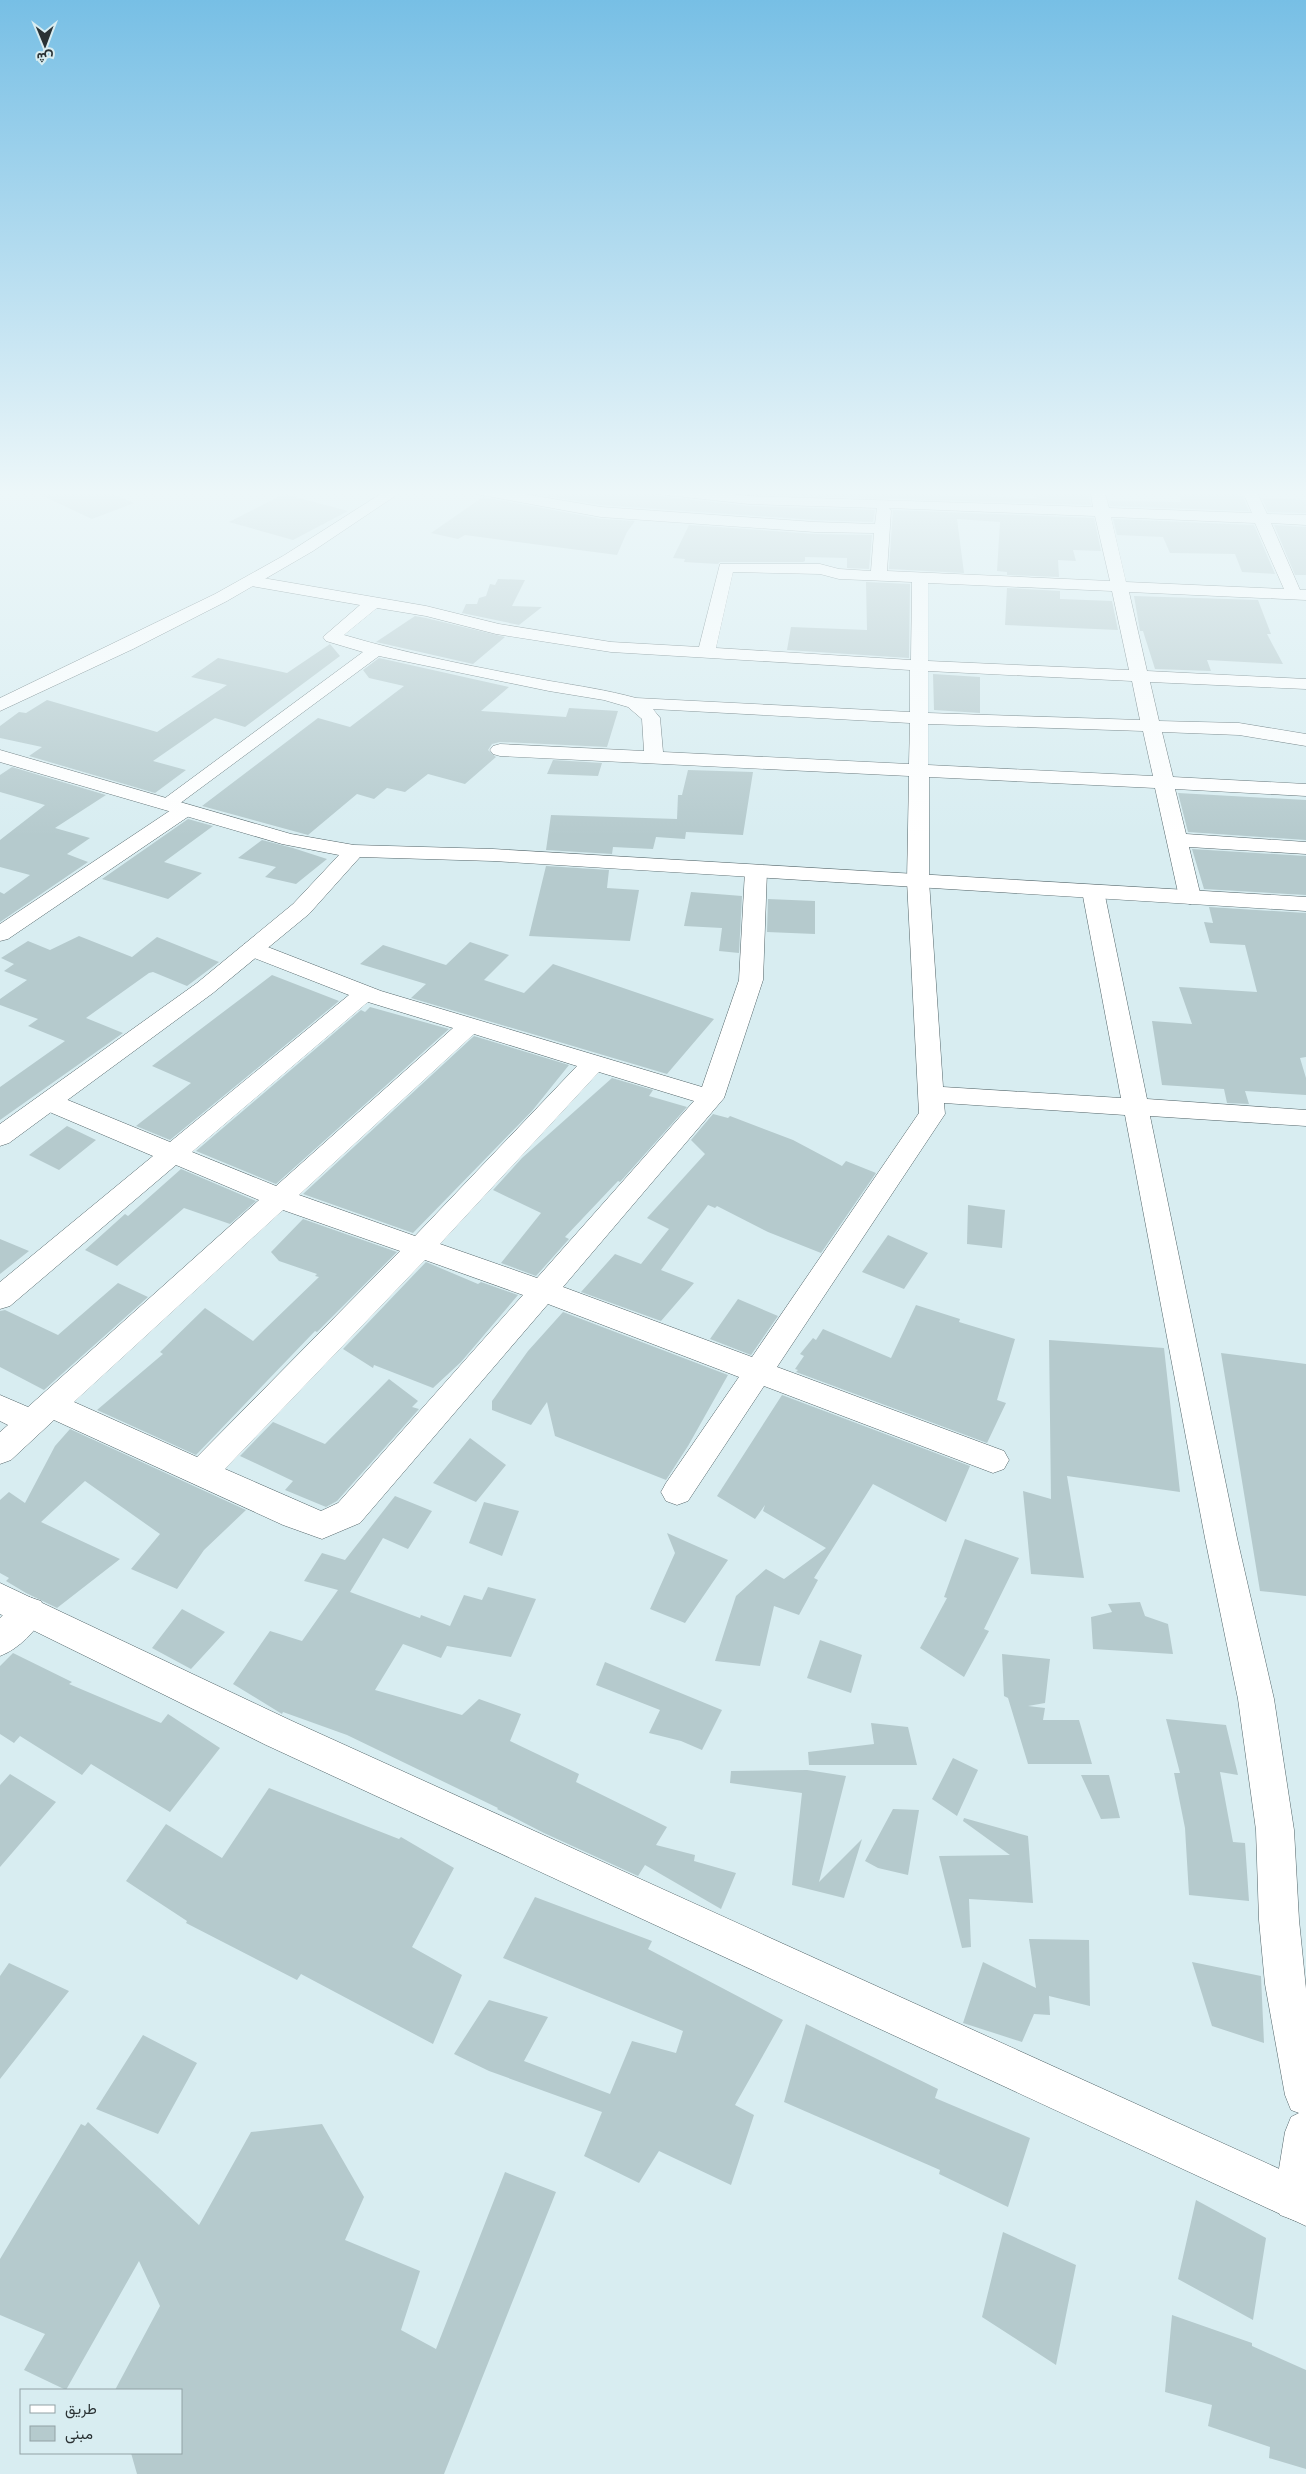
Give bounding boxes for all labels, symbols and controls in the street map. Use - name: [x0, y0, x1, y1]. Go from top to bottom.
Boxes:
- north arrow: [20, 20, 70, 70]
- text: ش: [36, 49, 54, 66]
- legend: [20, 2389, 182, 2454]
- text: طريق: [65, 2400, 97, 2419]
- text: مبنى: [65, 2425, 93, 2444]

